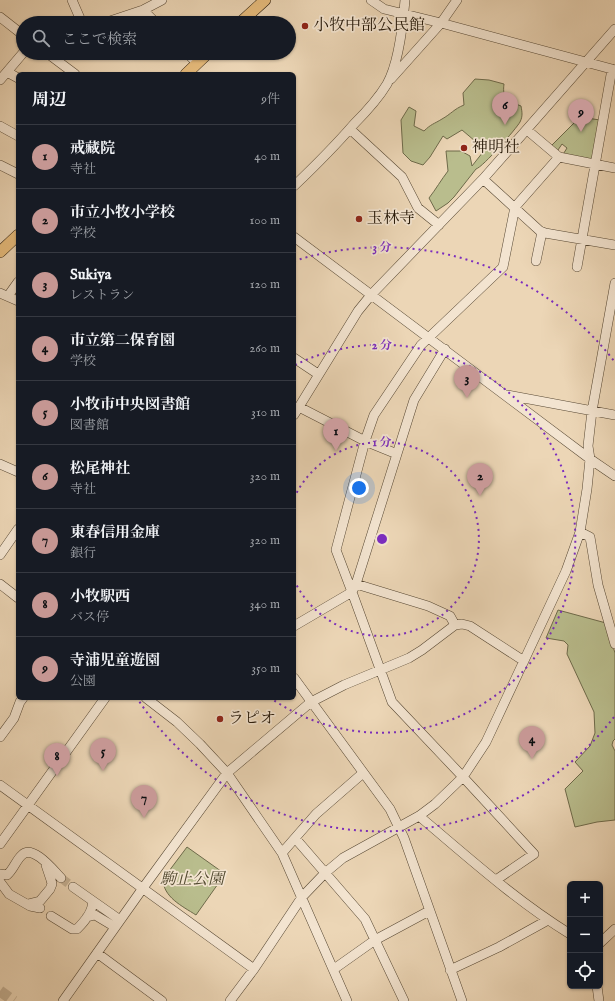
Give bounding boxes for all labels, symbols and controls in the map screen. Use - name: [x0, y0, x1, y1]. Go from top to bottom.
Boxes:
- search box: [16, 16, 296, 60]
- place label: 小牧中部公民館: [313, 16, 425, 36]
- marker: 小牧中部公民館: [300, 21, 310, 31]
- icon: search: [30, 27, 52, 49]
- text: ここで検索: [62, 30, 137, 49]
- text: 周辺: [32, 90, 66, 111]
- text: 9件: [261, 91, 280, 108]
- pin: 6: [492, 92, 518, 125]
- pin: 9: [568, 99, 594, 132]
- place label: 神明社: [472, 138, 520, 158]
- text: 戒藏院: [70, 139, 115, 158]
- marker: 神明社: [459, 143, 469, 153]
- text: 1: [43, 148, 47, 165]
- text: 40 m: [254, 148, 280, 165]
- text: 寺社: [70, 161, 96, 178]
- text: 市立小牧小学校: [70, 203, 175, 222]
- place label: 玉林寺: [367, 209, 415, 229]
- text: 2: [42, 212, 48, 229]
- text: 100 m: [250, 212, 280, 229]
- marker: 玉林寺: [354, 214, 364, 224]
- text: 学校: [70, 225, 96, 242]
- text: 3 分: [372, 240, 392, 255]
- text: Sukiya: [70, 265, 111, 284]
- text: 3: [43, 276, 47, 293]
- text: 120 m: [250, 276, 280, 293]
- text: レストラン: [70, 287, 135, 304]
- text: 市立第二保育園: [70, 331, 175, 350]
- text: 2 分: [372, 338, 392, 353]
- text: 4: [42, 340, 48, 357]
- text: 260 m: [249, 340, 280, 357]
- text: 学校: [70, 353, 96, 370]
- pin: 3: [454, 365, 480, 398]
- text: 小牧市中央図書館: [70, 395, 190, 414]
- text: 5: [43, 404, 47, 421]
- text: 310 m: [251, 404, 280, 421]
- text: 図書館: [70, 417, 109, 434]
- pin: 1: [323, 418, 349, 451]
- text: 1 分: [372, 435, 392, 450]
- text: 松尾神社: [70, 459, 130, 478]
- pin: 2: [467, 463, 493, 496]
- text: 6: [42, 468, 48, 485]
- text: 320 m: [250, 468, 280, 485]
- your location: [349, 478, 369, 498]
- text: 寺社: [70, 481, 96, 498]
- text: 東春信用金庫: [70, 523, 160, 542]
- text: 7: [42, 532, 48, 549]
- text: 320 m: [250, 532, 280, 549]
- centre of rings: [375, 532, 389, 546]
- text: 銀行: [70, 545, 96, 562]
- text: 小牧駅西: [70, 587, 130, 606]
- text: 8: [42, 596, 48, 613]
- text: 340 m: [250, 596, 280, 613]
- text: バス停: [70, 609, 109, 626]
- text: 寺浦児童遊園: [70, 651, 160, 670]
- text: 9: [42, 660, 48, 677]
- text: 350 m: [251, 660, 280, 677]
- text: 公園: [70, 673, 96, 690]
- place label: ラピオ: [228, 709, 276, 729]
- marker: ラピオ: [215, 714, 225, 724]
- pin: 4: [519, 726, 545, 759]
- pin: 5: [90, 738, 116, 771]
- pin: 8: [44, 743, 70, 776]
- pin: 7: [131, 785, 157, 818]
- park label: 駒止公園: [160, 870, 227, 890]
- map controls: [567, 881, 603, 989]
- button: +: [567, 881, 603, 917]
- button: −: [567, 917, 603, 953]
- button: locate: [567, 953, 603, 989]

